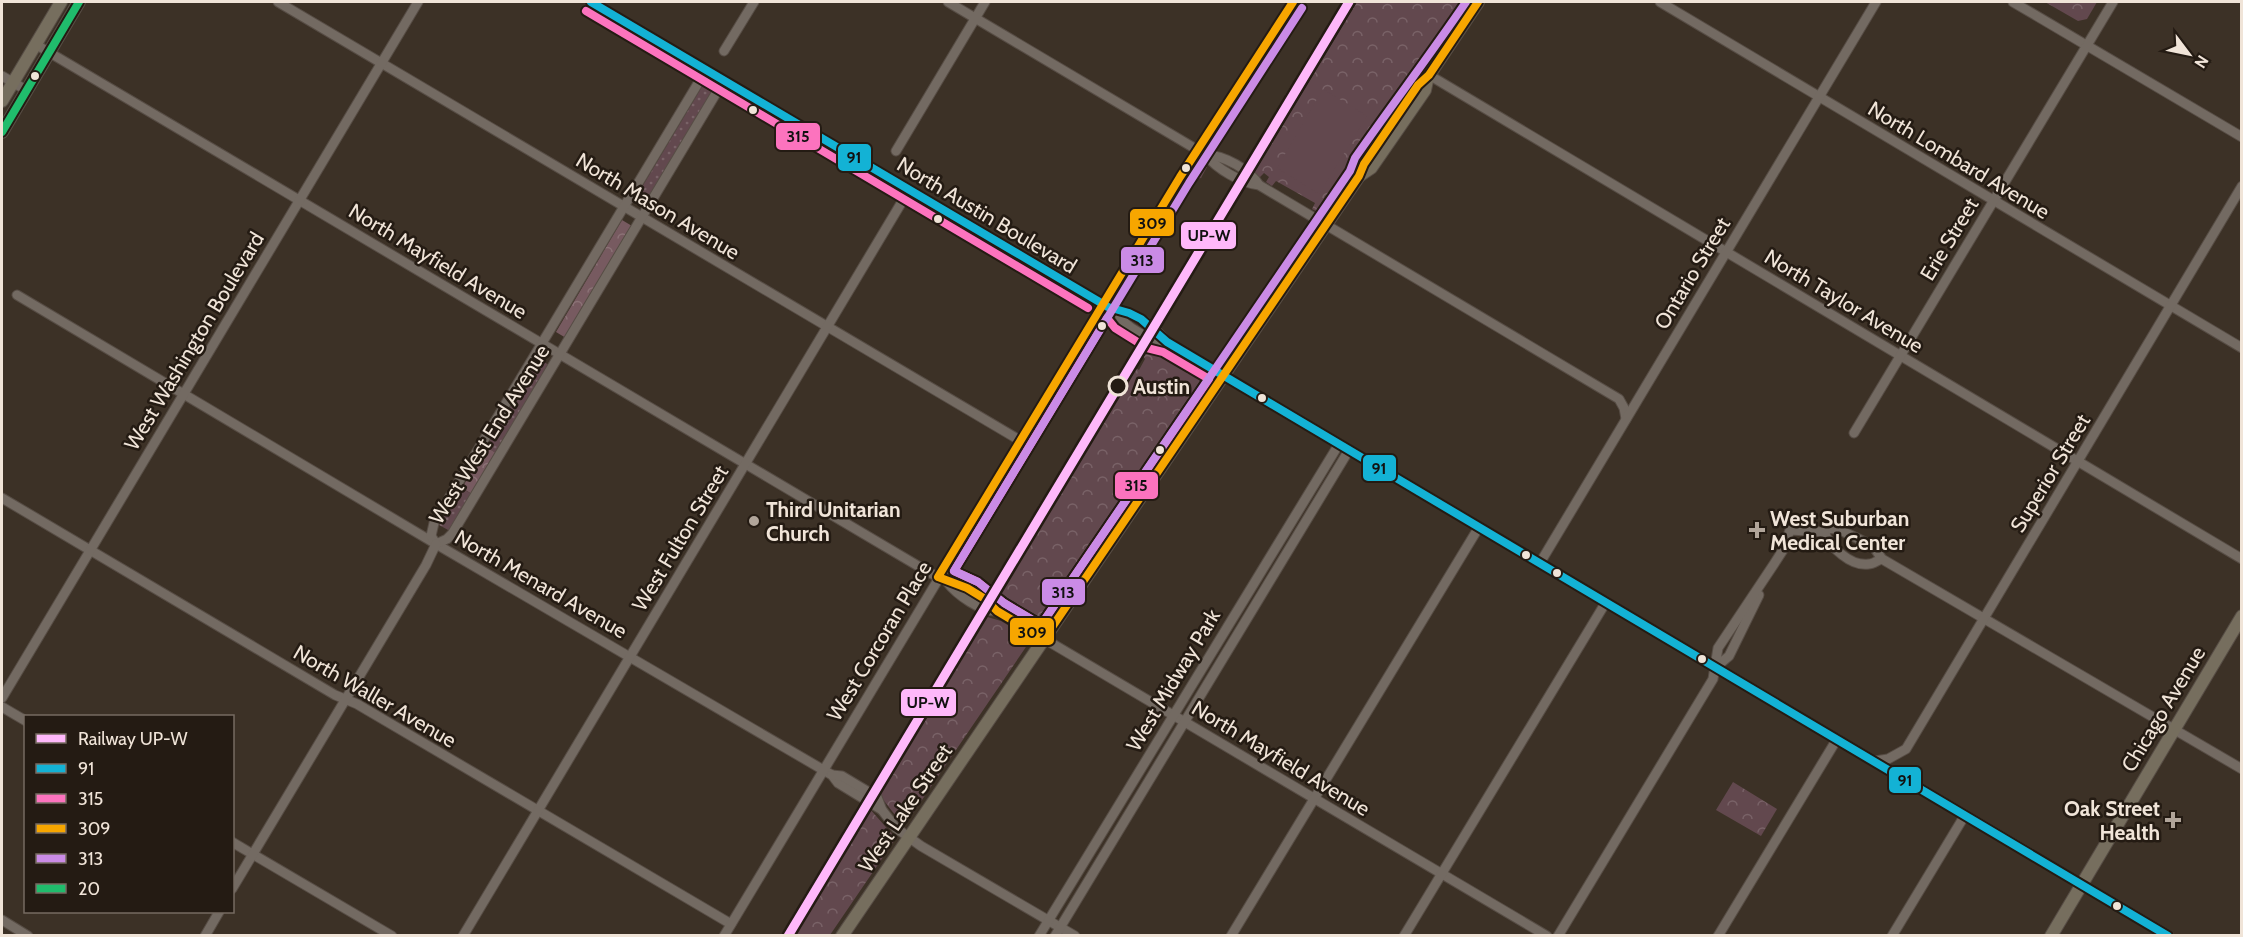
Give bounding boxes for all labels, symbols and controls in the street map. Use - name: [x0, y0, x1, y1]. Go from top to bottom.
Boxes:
- north arrow: [2159, 24, 2219, 84]
- text: N: [2190, 52, 2212, 72]
- unlabelled marker: [29, 70, 41, 82]
- street label: North Lombard Avenue: [1864, 96, 2054, 224]
- unlabelled marker: [747, 104, 759, 116]
- line badge: 315: [775, 122, 821, 151]
- text: 315: [786, 127, 810, 146]
- line badge: 91: [837, 143, 872, 172]
- street label: North Mason Avenue: [572, 147, 744, 265]
- text: 91: [847, 148, 861, 167]
- street label: North Austin Boulevard: [893, 151, 1081, 279]
- unlabelled marker: [1180, 162, 1192, 174]
- street label: Erie Street: [1915, 193, 1983, 285]
- street label: North Mayfield Avenue: [345, 198, 532, 324]
- line badge: 309: [1129, 208, 1175, 237]
- unlabelled marker: [932, 213, 944, 225]
- street label: Ontario Street: [1649, 213, 1735, 333]
- text: 309: [1138, 214, 1166, 233]
- line badge: UP-W: [1180, 221, 1237, 250]
- text: UP-W: [1188, 226, 1231, 245]
- street label: West Washington Boulevard: [119, 227, 269, 455]
- street label: North Taylor Avenue: [1760, 244, 1928, 358]
- line badge: 313: [1120, 246, 1165, 274]
- text: 313: [1130, 251, 1154, 270]
- unlabelled marker: [1096, 320, 1108, 332]
- street label: West West End Avenue: [424, 340, 555, 528]
- place label: Austin: [1133, 374, 1190, 399]
- marker: Austin: [1108, 376, 1128, 396]
- unlabelled marker: [1256, 392, 1268, 404]
- street label: Superior Street: [2005, 409, 2095, 537]
- unlabelled marker: [1154, 444, 1166, 456]
- line badge: 91: [1362, 454, 1397, 482]
- text: 91: [1372, 459, 1386, 478]
- street label: West Fulton Street: [627, 461, 733, 615]
- line badge: 315: [1114, 471, 1159, 500]
- text: 315: [1124, 476, 1148, 495]
- place label: Third Unitarian Church: [766, 497, 901, 546]
- place label: West Suburban Medical Center: [1770, 506, 1909, 555]
- marker: Third Unitarian Church: [747, 514, 761, 528]
- marker: West Suburban Medical Center: [1748, 521, 1766, 539]
- street label: North Menard Avenue: [450, 525, 632, 644]
- unlabelled marker: [1520, 549, 1532, 561]
- street label: West Corcoran Place: [821, 556, 937, 725]
- unlabelled marker: [1551, 567, 1563, 579]
- line badge: 313: [1041, 578, 1086, 606]
- text: 313: [1051, 583, 1075, 602]
- street label: West Midway Park: [1121, 604, 1226, 756]
- line badge: 309: [1009, 617, 1055, 646]
- text: 309: [1018, 623, 1046, 642]
- street label: North Waller Avenue: [289, 639, 461, 753]
- street label: Chicago Avenue: [2116, 642, 2210, 776]
- unlabelled marker: [1696, 653, 1708, 665]
- line badge: UP-W: [900, 688, 957, 717]
- text: UP-W: [907, 693, 950, 712]
- street label: North Mayfield Avenue: [1188, 695, 1375, 821]
- legend: [24, 715, 234, 913]
- text: Railway UP-W: [78, 728, 188, 750]
- street label: West Lake Street: [853, 739, 957, 877]
- text: 91: [78, 758, 94, 780]
- line badge: 91: [1888, 766, 1922, 794]
- text: 91: [1898, 771, 1912, 790]
- text: 315: [78, 788, 103, 810]
- place label: Oak Street Health: [2064, 796, 2160, 845]
- marker: Oak Street Health: [2164, 811, 2182, 829]
- text: 309: [78, 818, 111, 840]
- text: 313: [78, 848, 103, 870]
- text: 20: [78, 878, 100, 900]
- unlabelled marker: [2111, 900, 2123, 912]

